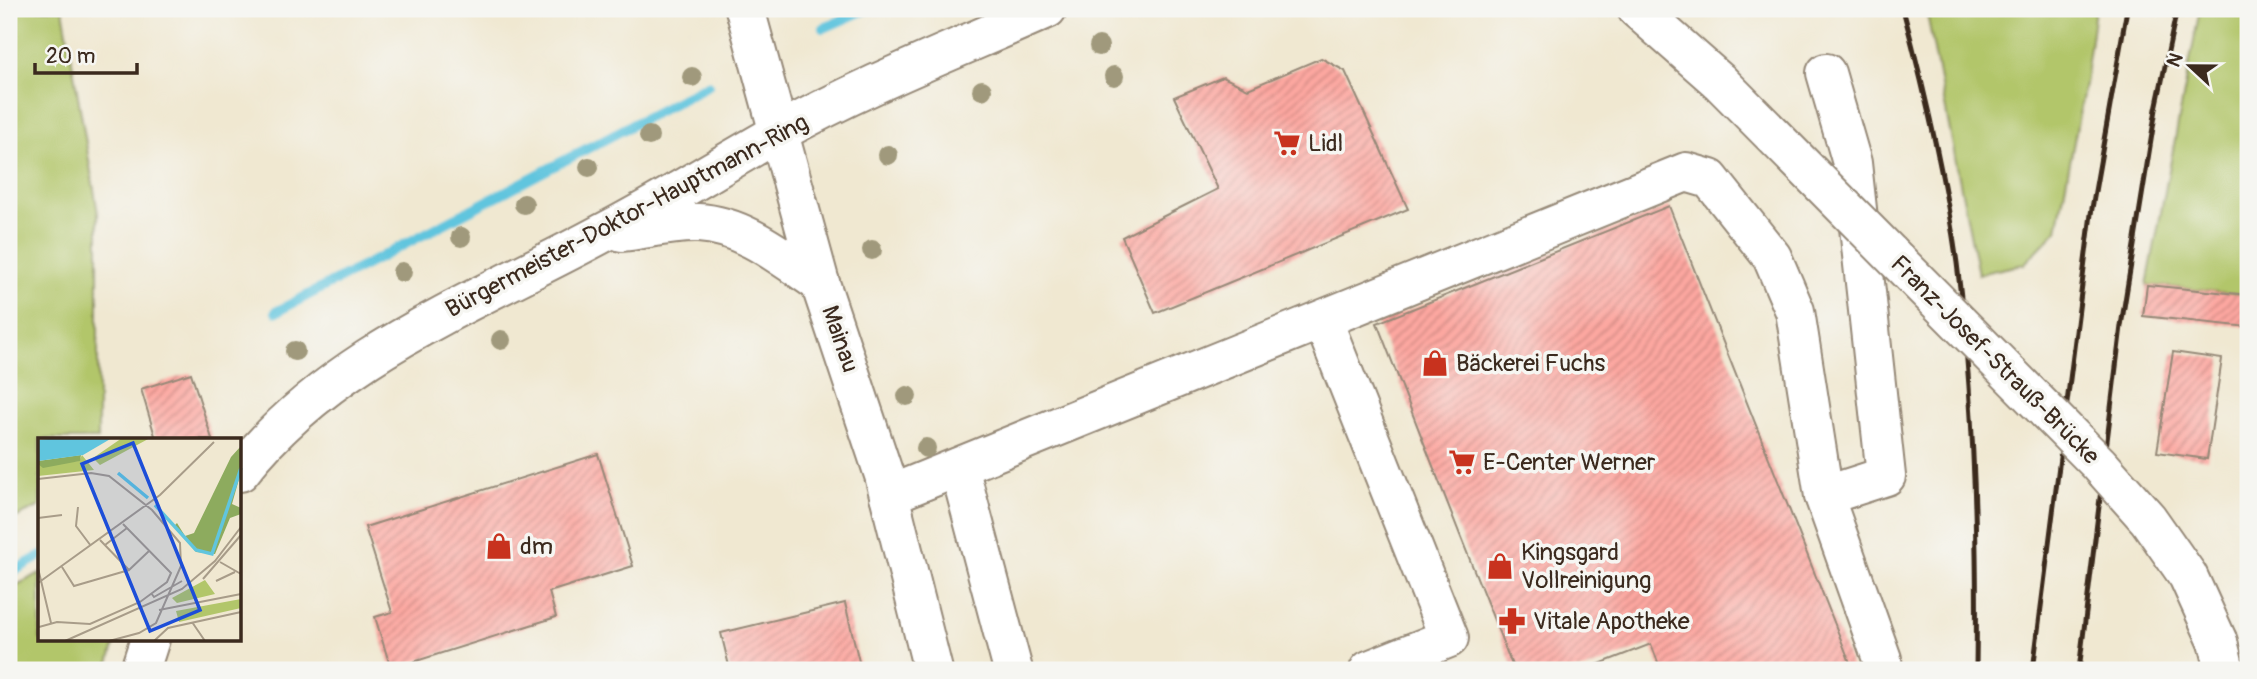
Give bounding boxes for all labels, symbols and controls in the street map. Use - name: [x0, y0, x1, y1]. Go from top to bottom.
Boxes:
- scale bar: [35, 32, 136, 76]
- north arrow: [2156, 32, 2226, 102]
- text: 20 m: [46, 43, 95, 70]
- text: N: [2162, 49, 2189, 70]
- street label: Bürgermeister-Doktor-Hauptmann-Ring: [441, 108, 813, 324]
- supermarket icon: Lidl: [1272, 128, 1302, 158]
- place label: Lidl: [1308, 129, 1343, 158]
- street label: Franz-Josef-Strauß-Brücke: [1884, 249, 2106, 471]
- street label: Mainau: [815, 302, 865, 376]
- shop icon: Bäckerei Fuchs: [1420, 348, 1450, 378]
- place label: Bäckerei Fuchs: [1456, 349, 1605, 378]
- inset map: [38, 438, 242, 640]
- supermarket icon: E-Center Werner: [1447, 447, 1477, 477]
- place label: E-Center Werner: [1483, 448, 1656, 477]
- shop icon: dm: [484, 531, 514, 561]
- place label: dm: [520, 532, 553, 561]
- place label: Kingsgard Vollreinigung: [1521, 538, 1651, 595]
- shop icon: Kingsgard Vollreinigung: [1485, 551, 1515, 581]
- pharmacy icon: Vitale Apotheke: [1497, 606, 1527, 636]
- place label: Vitale Apotheke: [1533, 607, 1690, 636]

